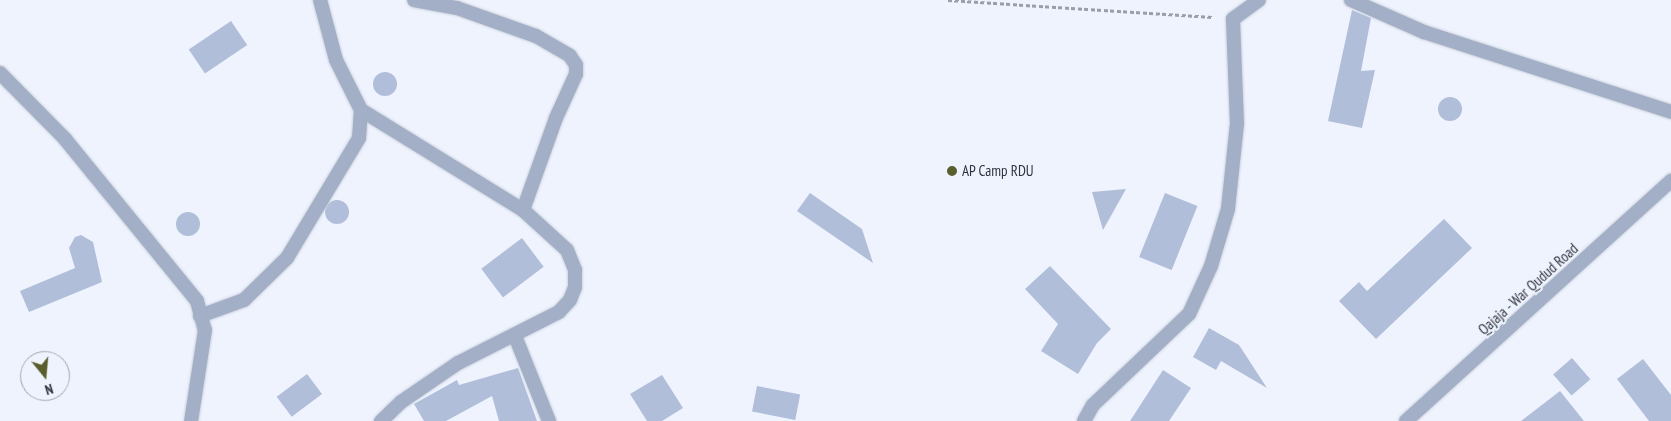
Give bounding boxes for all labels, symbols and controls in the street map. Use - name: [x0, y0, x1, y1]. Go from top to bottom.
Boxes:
- place label: AP Camp RDU: [962, 162, 1034, 180]
- marker: AP Camp RDU: [946, 165, 958, 177]
- street label: Qajaja - War Qudud Road: [1474, 239, 1582, 339]
- north arrow: [20, 351, 70, 401]
- text: N: [43, 380, 55, 399]

